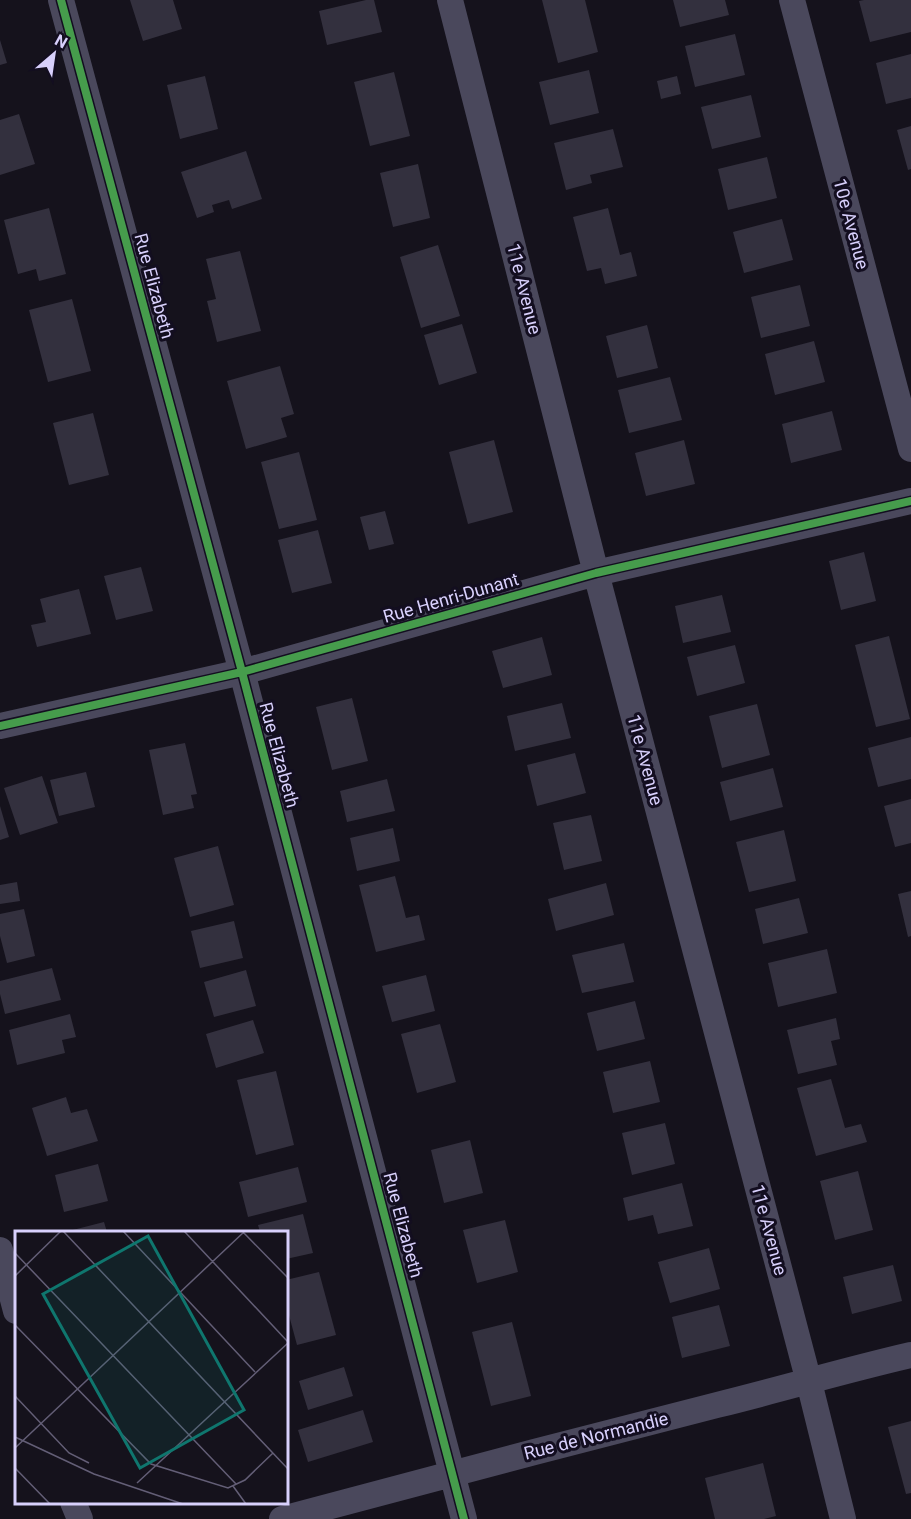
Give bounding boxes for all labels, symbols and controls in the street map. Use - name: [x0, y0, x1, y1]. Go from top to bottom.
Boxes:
- north arrow: [24, 24, 84, 84]
- text: N: [51, 30, 71, 52]
- street label: 10e Avenue: [829, 176, 874, 272]
- street label: Rue Elizabeth: [130, 231, 179, 341]
- street label: 11e Avenue: [503, 241, 546, 337]
- street label: Rue Henri-Dunant: [381, 568, 521, 627]
- street label: Rue Elizabeth: [255, 700, 304, 810]
- street label: 11e Avenue: [623, 712, 668, 808]
- street label: Rue Elizabeth: [379, 1170, 428, 1280]
- street label: 11e Avenue: [747, 1182, 792, 1278]
- inset map: [15, 1231, 288, 1504]
- street label: Rue de Normandie: [522, 1407, 670, 1464]

